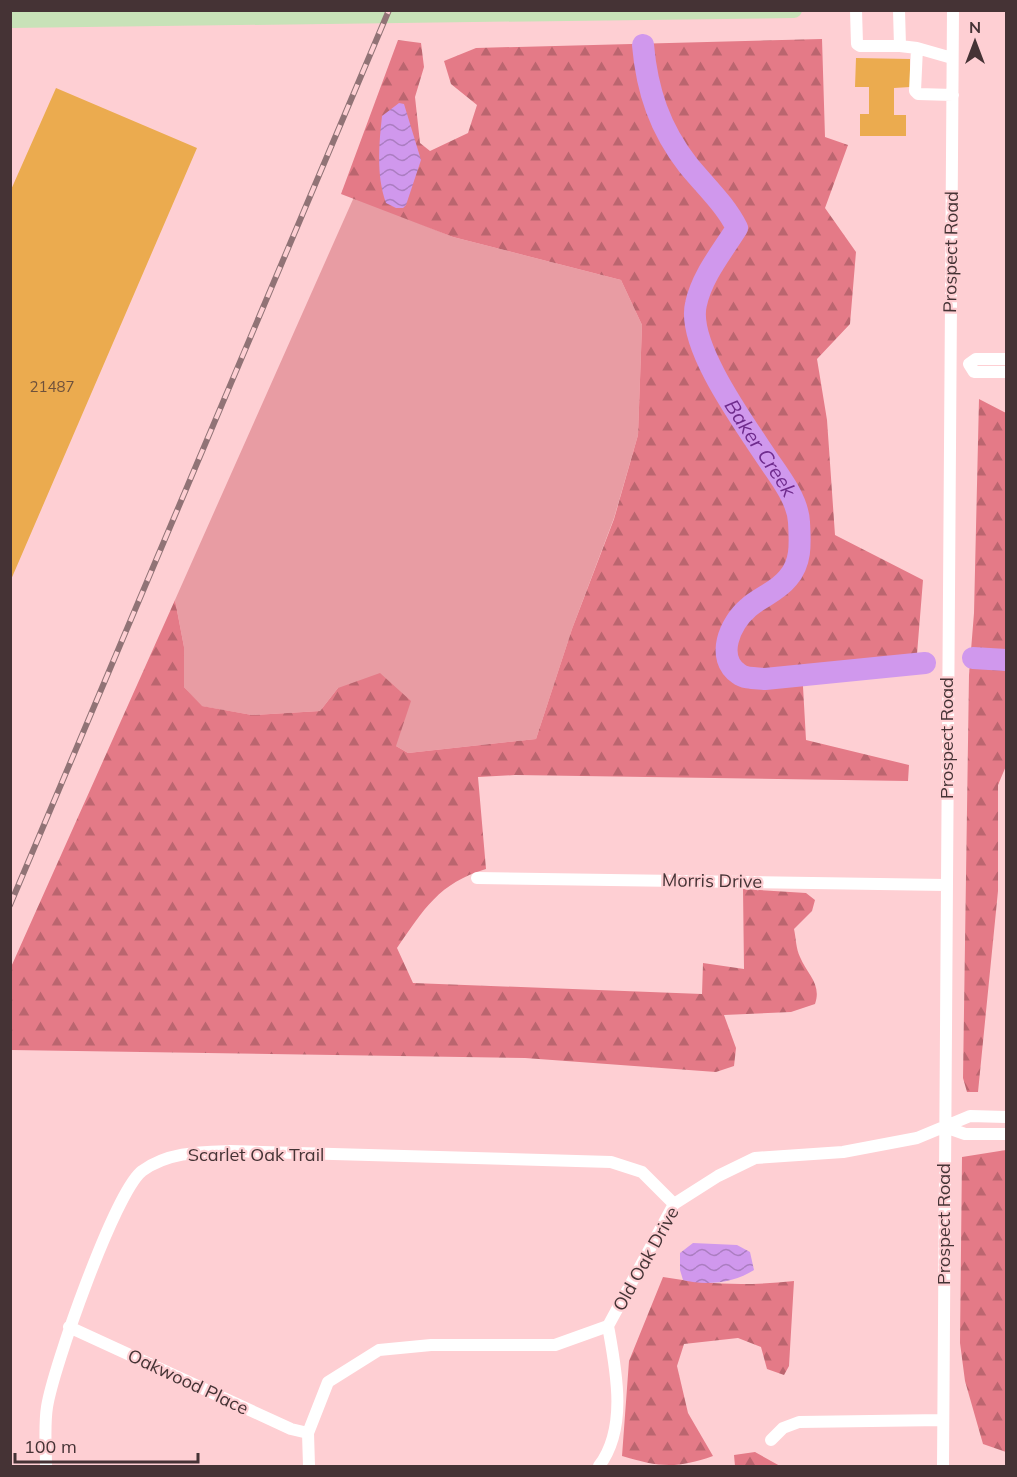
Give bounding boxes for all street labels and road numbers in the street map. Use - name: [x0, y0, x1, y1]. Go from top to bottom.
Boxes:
- street label: Prospect Road: [938, 191, 963, 313]
- street label: Prospect Road: [935, 677, 958, 799]
- street label: Morris Drive: [662, 868, 762, 893]
- street label: Scarlet Oak Trail: [188, 1143, 324, 1166]
- street label: Prospect Road: [932, 1163, 955, 1285]
- street label: Old Oak Drive: [607, 1203, 684, 1315]
- street label: Oakwood Place: [124, 1344, 252, 1420]

